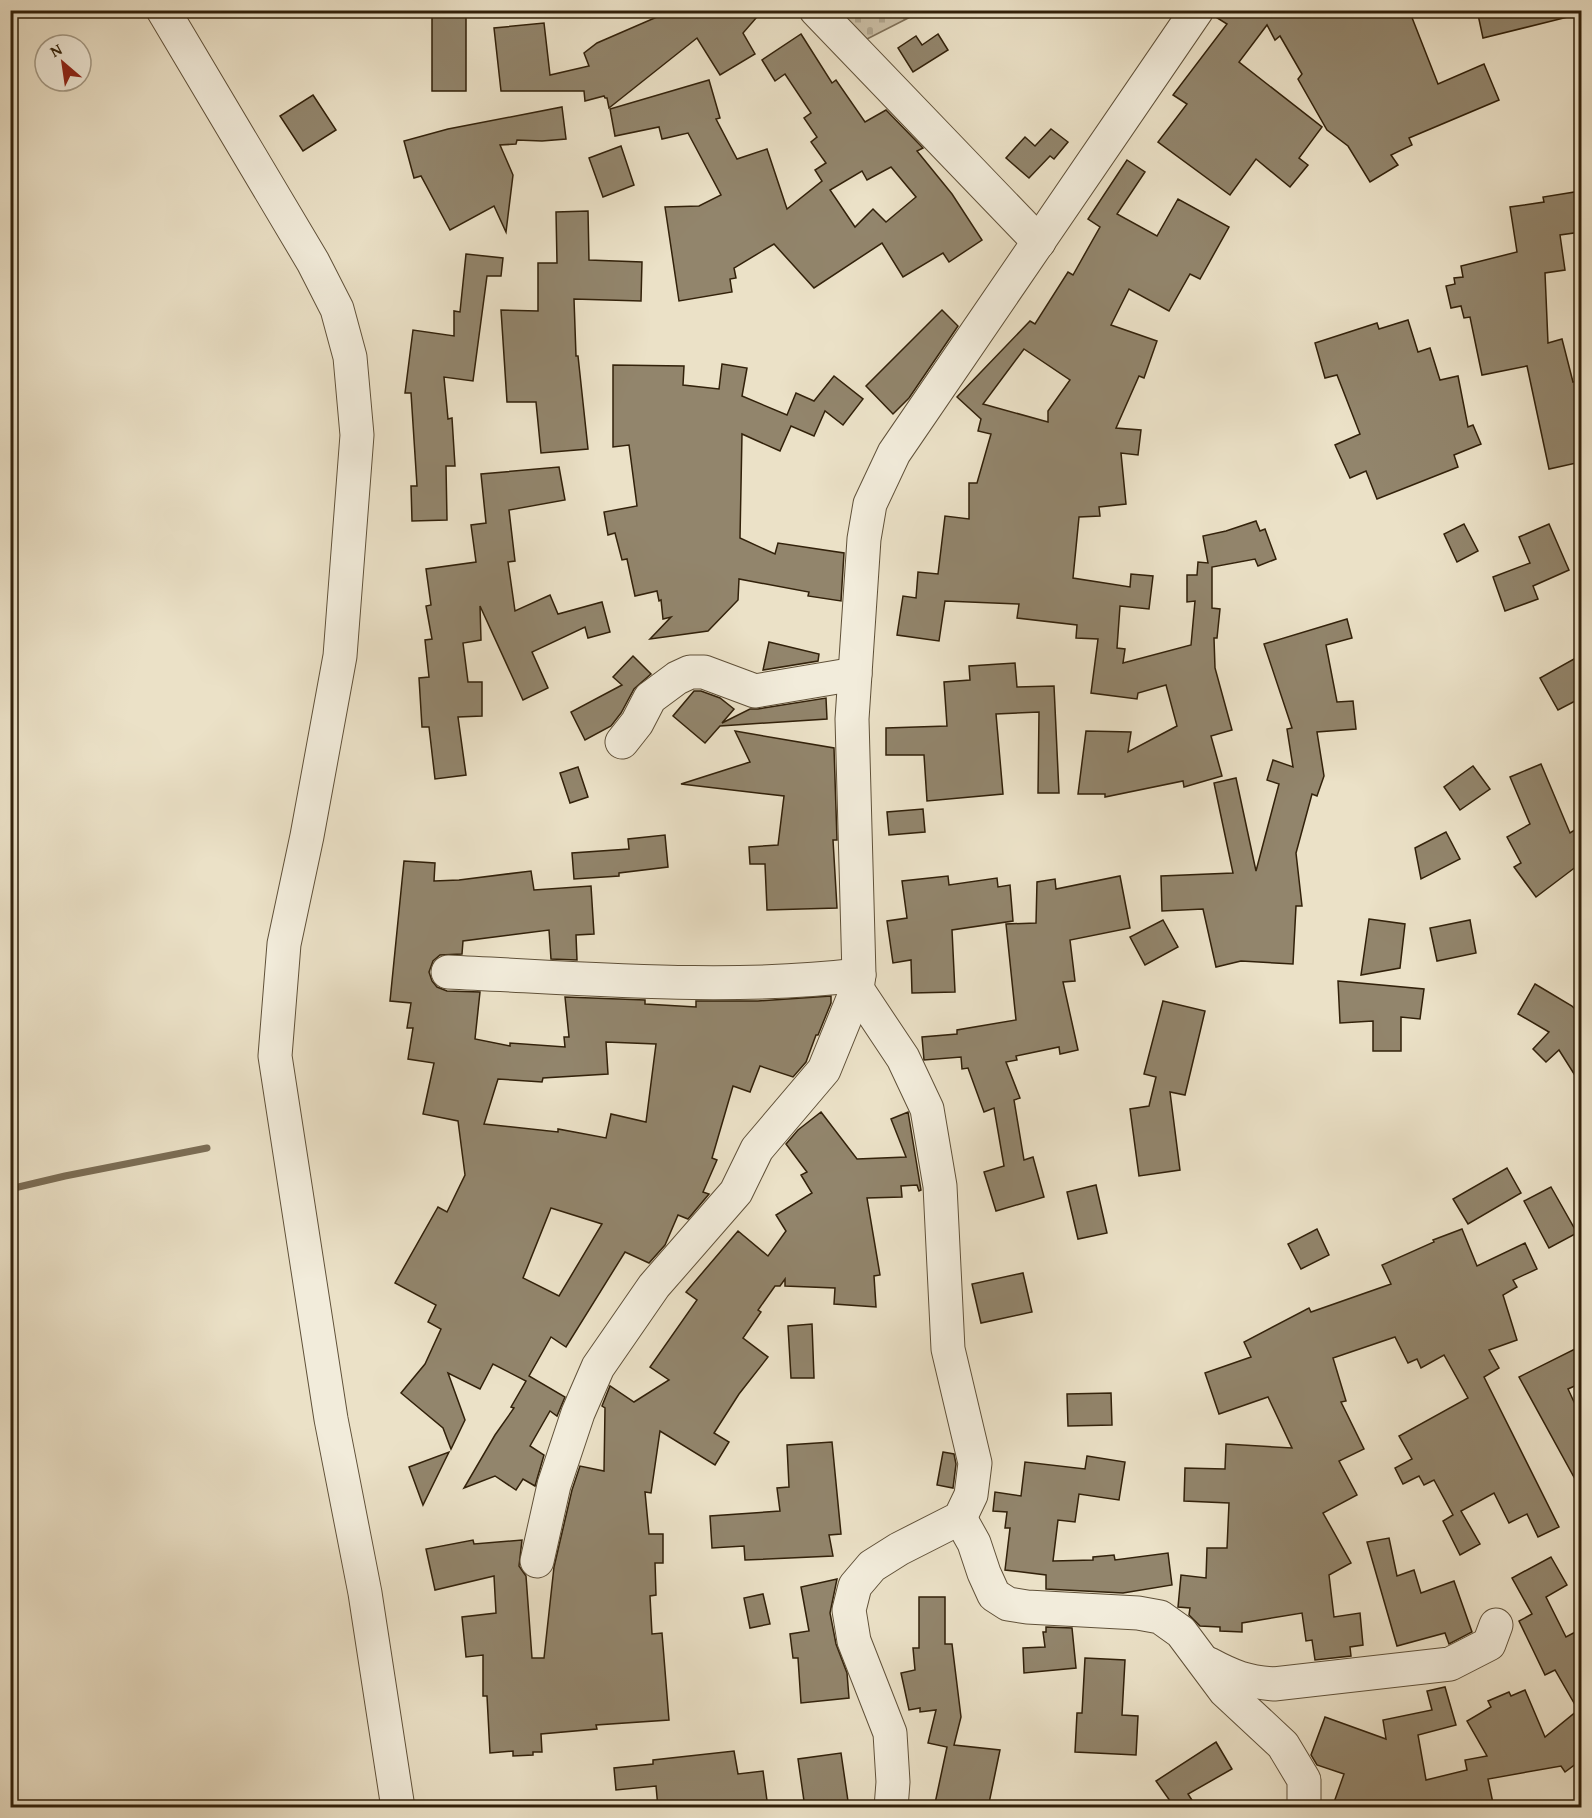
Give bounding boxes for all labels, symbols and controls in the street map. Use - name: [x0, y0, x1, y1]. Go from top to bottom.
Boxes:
- north arrow: [33, 33, 93, 93]
- text: N: [45, 37, 66, 63]

